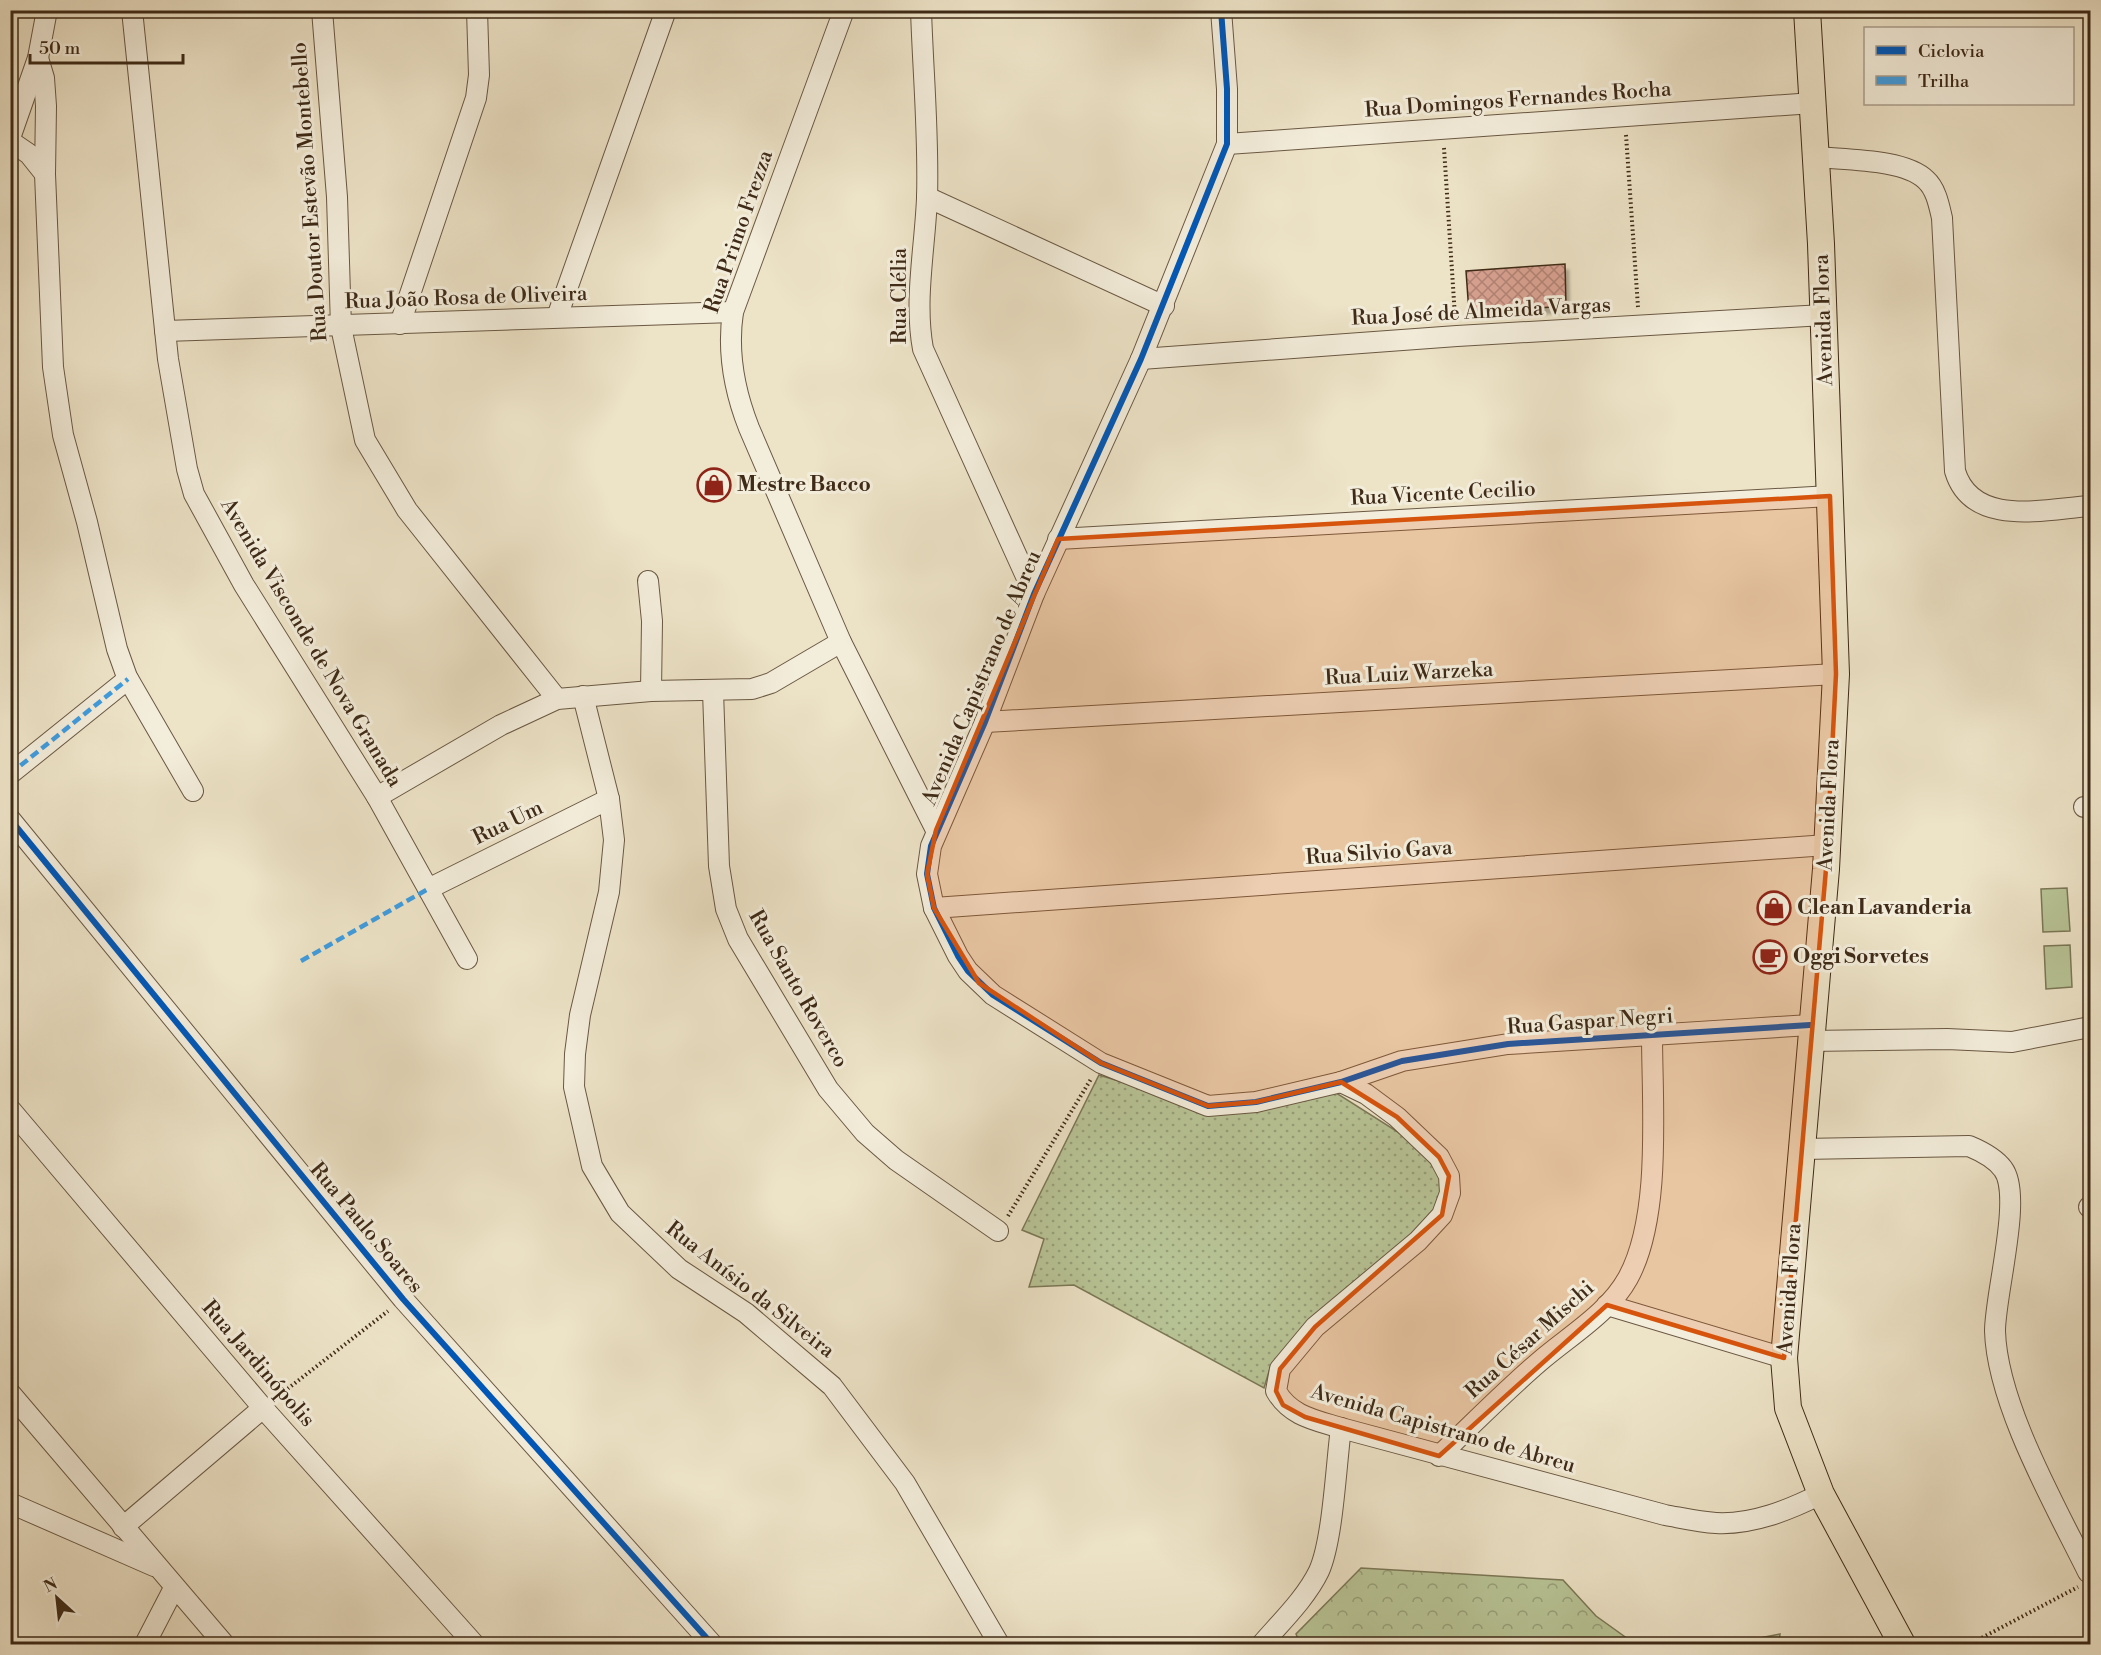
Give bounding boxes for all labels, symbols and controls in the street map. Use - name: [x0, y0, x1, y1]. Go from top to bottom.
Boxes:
- scale bar: [30, 27, 183, 65]
- legend: [1864, 27, 2074, 105]
- text: 50 m: [39, 37, 81, 60]
- text: Ciclovia: [1918, 40, 1985, 63]
- street label: Rua Doutor Estevão Montebello: [287, 41, 333, 343]
- text: Trilha: [1918, 70, 1970, 93]
- street label: Rua Domingos Fernandes Rocha: [1364, 76, 1673, 124]
- street label: Rua Primo Frezza: [699, 147, 779, 317]
- street label: Rua Clélia: [887, 247, 913, 344]
- street label: Avenida Flora: [1809, 253, 1839, 387]
- street label: Rua João Rosa de Oliveira: [344, 281, 588, 315]
- street label: Rua José de Almeida Vargas: [1350, 292, 1612, 332]
- shop icon: Mestre Bacco: [696, 467, 732, 503]
- place label: Mestre Bacco: [737, 472, 871, 498]
- street label: Rua Vicente Cecilio: [1350, 476, 1536, 512]
- street label: Avenida Visconde de Nova Granada: [214, 493, 408, 792]
- street label: Avenida Capistrano de Abreu: [916, 547, 1048, 810]
- street label: Rua Luiz Warzeka: [1324, 657, 1494, 691]
- street label: Avenida Flora: [1813, 738, 1845, 873]
- street label: Rua Um: [469, 795, 547, 851]
- street label: Rua Silvio Gava: [1305, 835, 1454, 871]
- shop icon: Clean Lavanderia: [1756, 890, 1792, 926]
- place label: Clean Lavanderia: [1797, 895, 1972, 921]
- street label: Rua Santo Roverco: [742, 906, 854, 1072]
- cafe icon: Oggi Sorvetes: [1752, 939, 1788, 975]
- place label: Oggi Sorvetes: [1793, 944, 1929, 970]
- street label: Rua Gaspar Negri: [1506, 1003, 1674, 1041]
- street label: Rua Paulo Soares: [304, 1157, 428, 1299]
- street label: Rua Anísio da Silveira: [660, 1216, 840, 1364]
- street label: Avenida Flora: [1772, 1222, 1808, 1357]
- street label: Rua César Mischi: [1460, 1275, 1600, 1405]
- street label: Rua Jardinópolis: [196, 1295, 320, 1433]
- street label: Avenida Capistrano de Abreu: [1307, 1378, 1578, 1479]
- north arrow: [27, 1568, 87, 1628]
- text: N: [40, 1574, 61, 1597]

